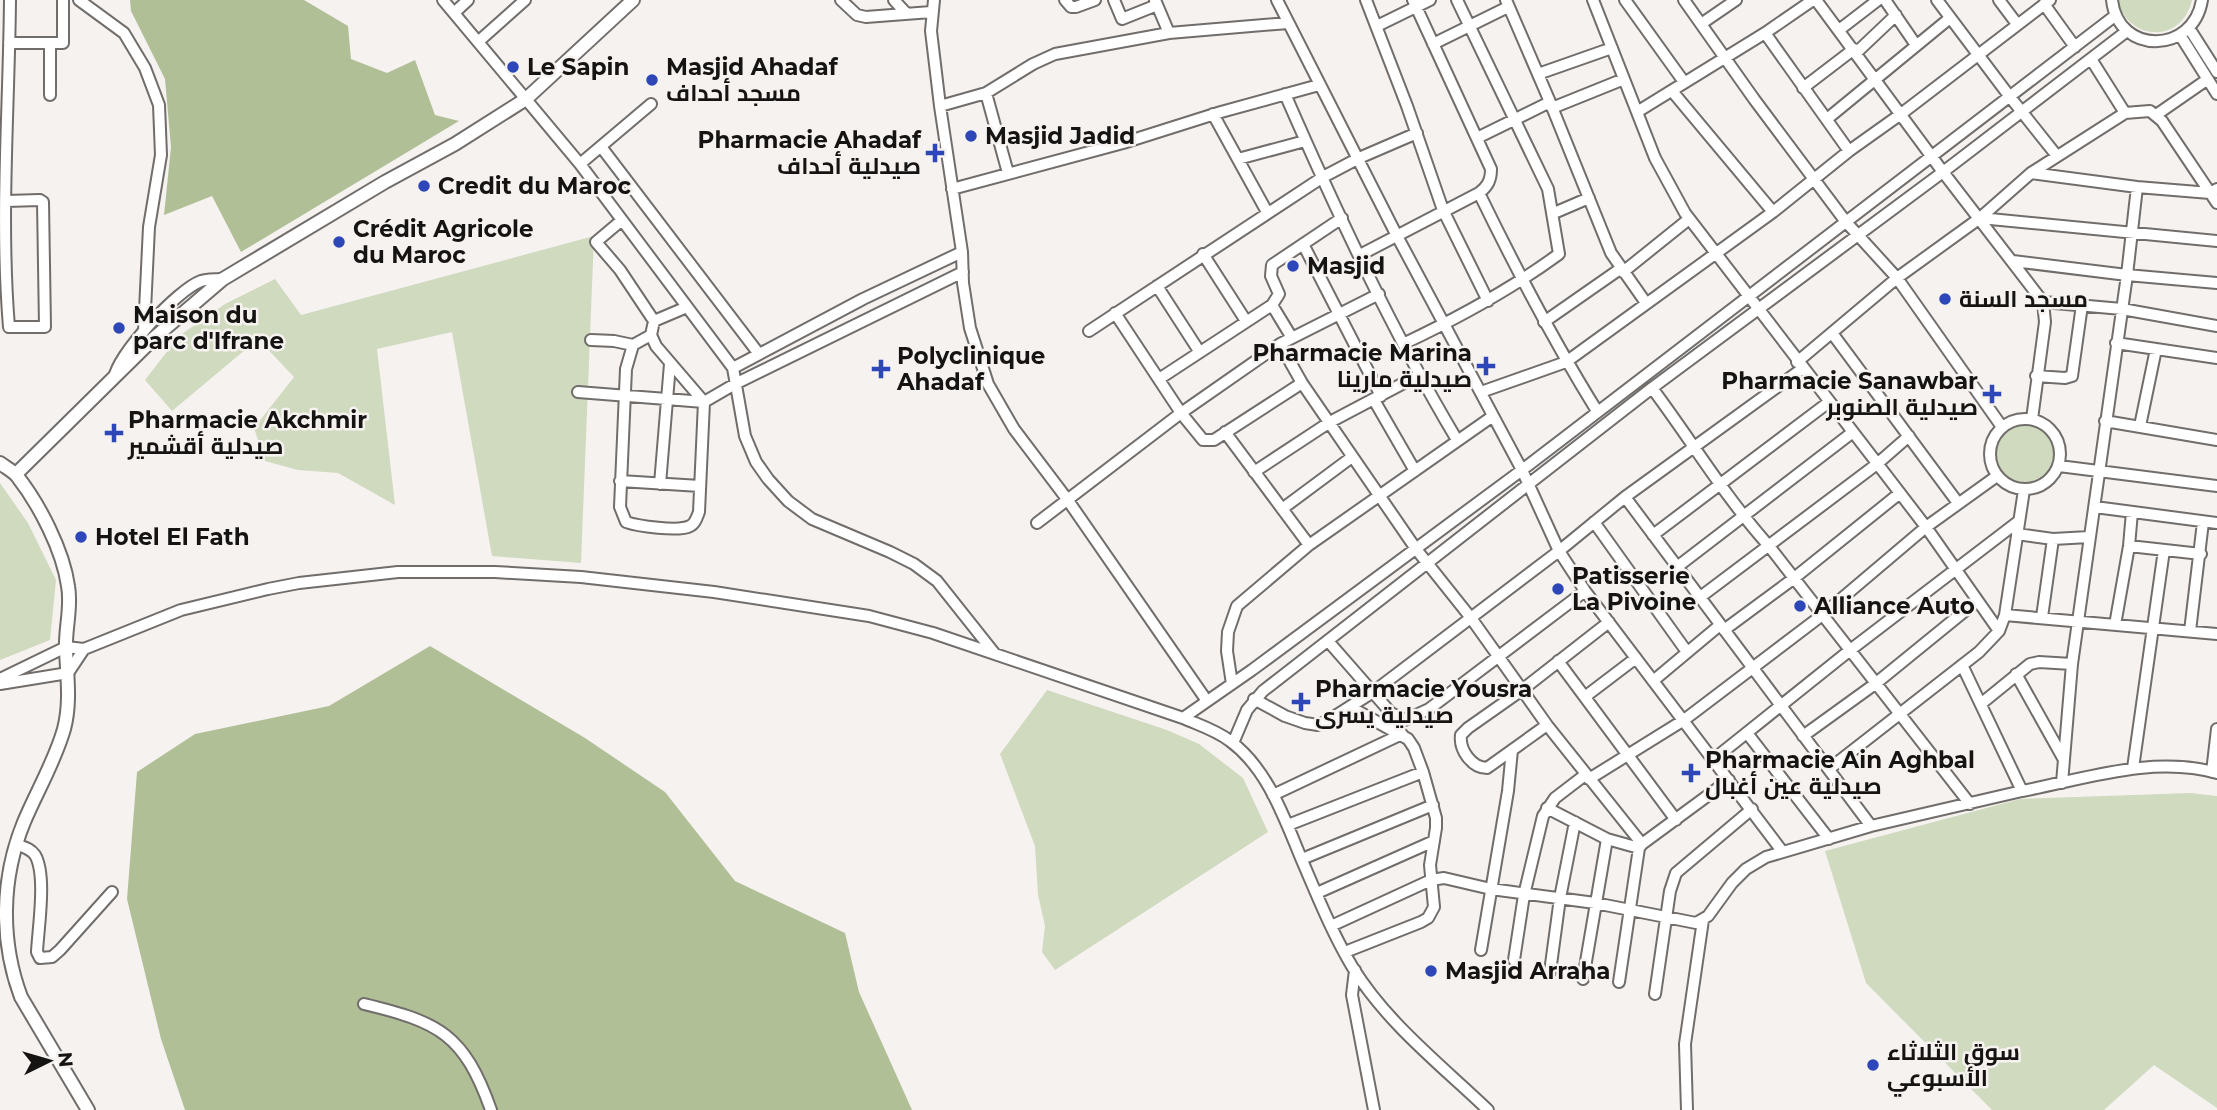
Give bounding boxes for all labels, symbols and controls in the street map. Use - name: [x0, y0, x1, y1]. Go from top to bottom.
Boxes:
- place label: Le Sapin: [527, 53, 629, 81]
- place label: Masjid Ahadaf مسجد أحداف: [666, 53, 839, 107]
- marker: Le Sapin: [505, 59, 521, 75]
- marker: Masjid Ahadaf مسجد أحداف: [644, 72, 660, 88]
- place label: Masjid Jadid: [985, 122, 1135, 150]
- place label: Pharmacie Ahadaf صيدلية أحداف: [698, 126, 922, 180]
- marker: Masjid Jadid: [963, 128, 979, 144]
- marker: Pharmacie Ahadaf صيدلية أحداف: [927, 145, 943, 161]
- place label: Credit du Maroc: [438, 172, 631, 200]
- marker: Credit du Maroc: [416, 178, 432, 194]
- place label: Crédit Agricole du Maroc: [353, 215, 534, 269]
- marker: Crédit Agricole du Maroc: [331, 234, 347, 250]
- place label: Masjid: [1307, 252, 1385, 280]
- marker: Masjid: [1285, 258, 1301, 274]
- place label: مسجد السنة: [1959, 285, 2088, 313]
- marker: مسجد السنة: [1937, 291, 1953, 307]
- place label: Maison du parc d'Ifrane: [133, 301, 284, 355]
- marker: Maison du parc d'Ifrane: [111, 320, 127, 336]
- place label: Pharmacie Marina صيدلية مارينا: [1252, 339, 1472, 393]
- place label: Polyclinique Ahadaf: [896, 342, 1045, 396]
- marker: Pharmacie Marina صيدلية مارينا: [1478, 358, 1494, 374]
- marker: Polyclinique Ahadaf: [871, 359, 891, 379]
- place label: Pharmacie Sanawbar صيدلية الصنوبر: [1721, 367, 1978, 421]
- marker: Pharmacie Sanawbar صيدلية الصنوبر: [1984, 386, 2000, 402]
- place label: Pharmacie Akchmir صيدلية أقشمير: [127, 406, 367, 460]
- marker: Pharmacie Akchmir صيدلية أقشمير: [106, 425, 122, 441]
- place label: Hotel El Fath: [95, 523, 250, 551]
- marker: Hotel El Fath: [73, 529, 89, 545]
- place label: Patisserie La Pivoine: [1572, 562, 1696, 616]
- marker: Patisserie La Pivoine: [1550, 581, 1566, 597]
- place label: Alliance Auto: [1813, 592, 1975, 620]
- marker: Alliance Auto: [1792, 598, 1808, 614]
- place label: Pharmacie Yousra صيدلية يسرى: [1315, 675, 1532, 729]
- marker: Pharmacie Yousra صيدلية يسرى: [1293, 694, 1309, 710]
- place label: Pharmacie Ain Aghbal صيدلية عين أغبال: [1705, 746, 1975, 800]
- marker: Pharmacie Ain Aghbal صيدلية عين أغبال: [1683, 765, 1699, 781]
- place label: Masjid Arraha: [1445, 957, 1611, 985]
- marker: Masjid Arraha: [1423, 963, 1439, 979]
- north arrow: [14, 1026, 84, 1096]
- place label: سوق الثلاثاء الأسبوعي: [1887, 1038, 2020, 1097]
- text: N: [53, 1051, 78, 1068]
- marker: سوق الثلاثاء الأسبوعي: [1865, 1057, 1881, 1073]

